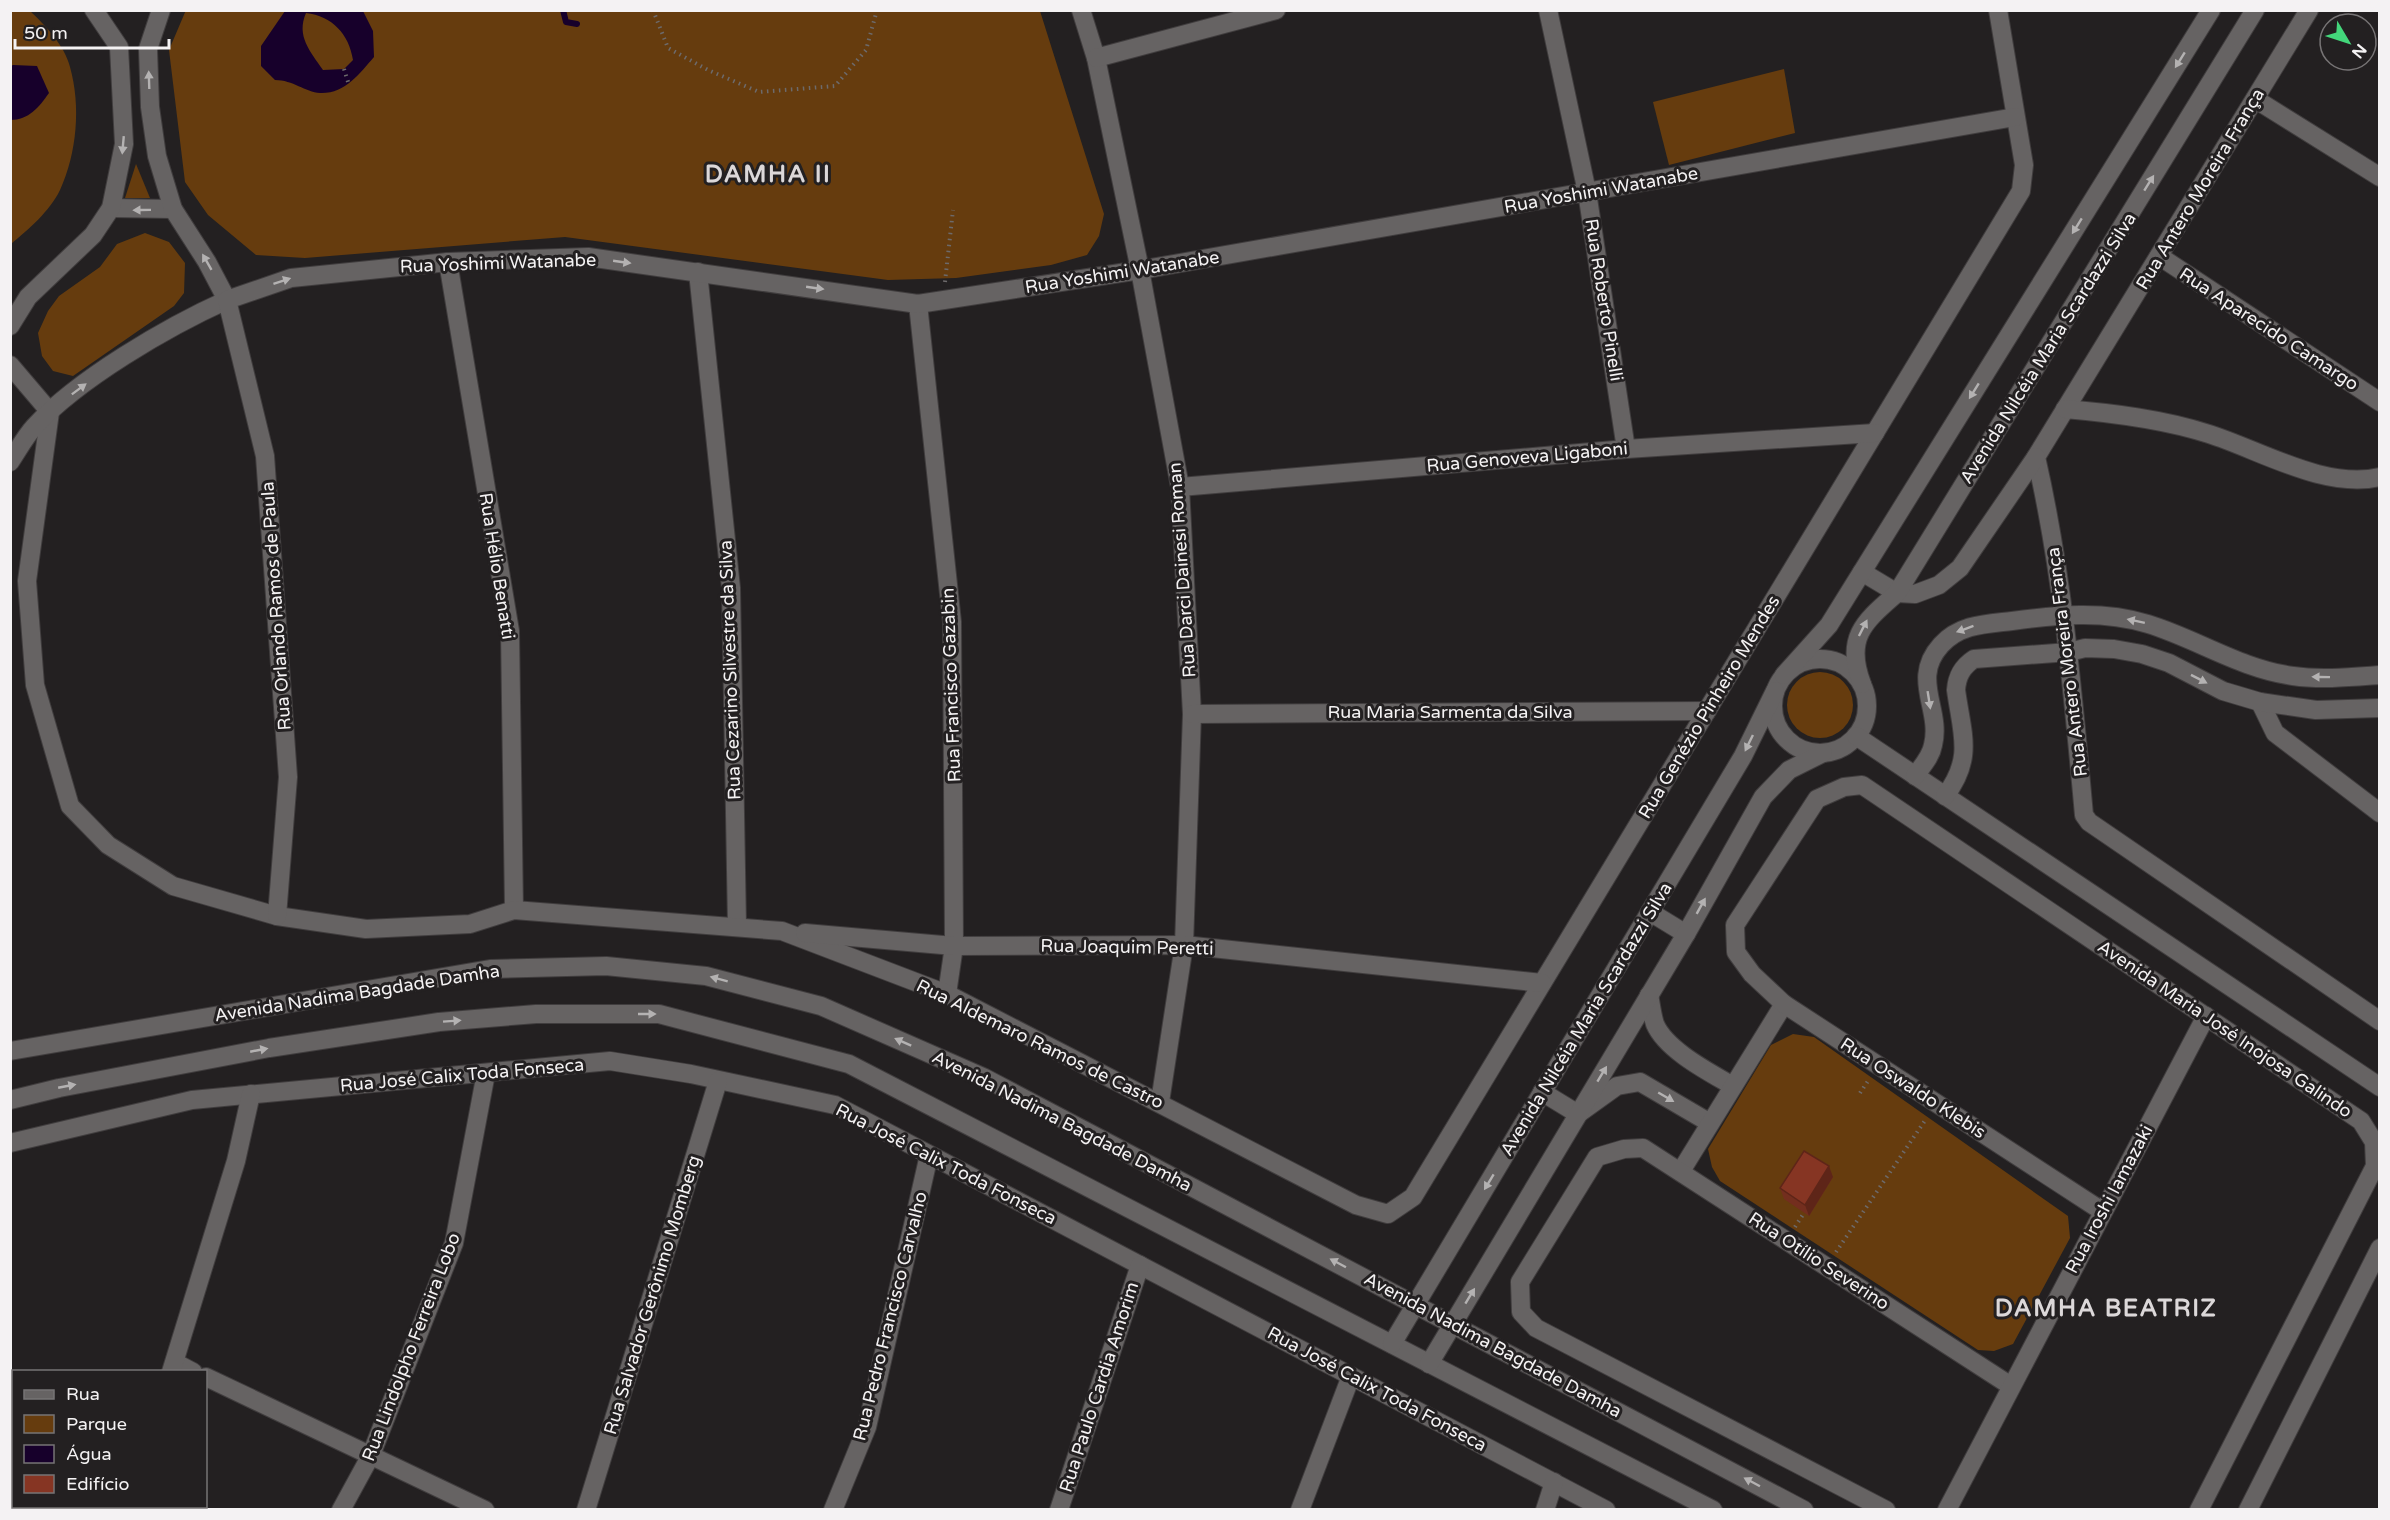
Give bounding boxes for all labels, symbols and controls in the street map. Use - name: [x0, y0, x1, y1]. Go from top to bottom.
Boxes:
- scale bar: [15, 12, 170, 50]
- north arrow: [2318, 12, 2378, 72]
- text: 50 m: [24, 22, 68, 44]
- text: N: [2347, 40, 2371, 62]
- one-way arrow: [2174, 52, 2185, 68]
- one-way arrow: [145, 70, 154, 89]
- street label: Rua Antero Moreira França: [2131, 84, 2269, 294]
- one-way arrow: [118, 136, 128, 155]
- district label: DAMHA II: [705, 160, 831, 189]
- street label: Rua Yoshimi Watanabe: [1502, 162, 1700, 218]
- one-way arrow: [2144, 174, 2154, 191]
- one-way arrow: [132, 205, 151, 215]
- street label: Avenida Nilcéia Maria Scardazzi Silva: [1955, 208, 2141, 488]
- street label: Rua Roberto Pinelli: [1580, 217, 1628, 383]
- one-way arrow: [2072, 218, 2083, 234]
- street label: Rua Yoshimi Watanabe: [1023, 246, 1221, 298]
- street label: Rua Yoshimi Watanabe: [399, 249, 597, 277]
- one-way arrow: [202, 253, 212, 270]
- one-way arrow: [613, 257, 632, 266]
- street label: Rua Aparecido Camargo: [2175, 263, 2363, 395]
- one-way arrow: [273, 276, 291, 285]
- one-way arrow: [806, 284, 825, 293]
- one-way arrow: [1969, 383, 1980, 400]
- one-way arrow: [71, 384, 86, 396]
- street label: Rua Genoveva Ligaboni: [1425, 437, 1629, 477]
- street label: Rua Darci Dainesi Roman: [1164, 462, 1200, 678]
- street label: Rua Orlando Ramos de Paula: [256, 481, 296, 731]
- street label: Rua Hélio Benatti: [475, 491, 519, 641]
- street label: Rua Cezarino Silvestre da Silva: [714, 540, 746, 800]
- street label: Rua Antero Moreira França: [2042, 546, 2092, 778]
- street label: Rua Francisco Gazabin: [937, 587, 965, 783]
- street label: Rua Genézio Pinheiro Mendes: [1634, 591, 1784, 823]
- one-way arrow: [2126, 616, 2145, 625]
- one-way arrow: [1858, 619, 1868, 637]
- one-way arrow: [1956, 624, 1974, 634]
- one-way arrow: [2312, 672, 2331, 681]
- one-way arrow: [2191, 674, 2208, 684]
- one-way arrow: [1925, 691, 1934, 710]
- street label: Rua Maria Sarmenta da Silva: [1327, 701, 1573, 723]
- one-way arrow: [1744, 735, 1754, 752]
- street label: Avenida Nilcéia Maria Scardazzi Silva: [1495, 878, 1677, 1160]
- one-way arrow: [1696, 897, 1706, 914]
- street label: Rua Joaquim Peretti: [1040, 934, 1214, 960]
- street label: Avenida Maria José Inojosa Galindo: [2094, 935, 2356, 1123]
- street label: Avenida Nadima Bagdade Damha: [213, 960, 501, 1026]
- one-way arrow: [709, 974, 727, 983]
- street label: Rua Aldemaro Ramos de Castro: [913, 974, 1167, 1114]
- one-way arrow: [637, 1009, 656, 1019]
- one-way arrow: [442, 1016, 461, 1026]
- street label: Rua Oswaldo Klebis: [1836, 1033, 1990, 1143]
- one-way arrow: [893, 1037, 911, 1047]
- one-way arrow: [250, 1045, 269, 1054]
- street label: Avenida Nadima Bagdade Damha: [929, 1046, 1195, 1196]
- street label: Rua José Calix Toda Fonseca: [339, 1053, 585, 1097]
- one-way arrow: [1597, 1065, 1607, 1082]
- one-way arrow: [58, 1081, 77, 1090]
- one-way arrow: [1658, 1092, 1675, 1102]
- street label: Rua José Calix Toda Fonseca: [832, 1099, 1060, 1229]
- street label: Rua Iroshi Iamazaki: [2061, 1121, 2157, 1277]
- street label: Rua Salvador Gerônimo Momberg: [599, 1153, 705, 1437]
- one-way arrow: [1483, 1174, 1494, 1190]
- street label: Rua Pedro Francisco Carvalho: [848, 1189, 932, 1443]
- street label: Rua Otílio Severino: [1745, 1207, 1893, 1315]
- street label: Rua Lindolpho Ferreira Lobo: [357, 1230, 465, 1464]
- one-way arrow: [1330, 1258, 1347, 1268]
- street label: Avenida Nadima Bagdade Damha: [1361, 1268, 1625, 1422]
- street label: Rua Paulo Cardia Amorim: [1055, 1279, 1143, 1495]
- one-way arrow: [1464, 1288, 1475, 1304]
- district label: DAMHA BEATRIZ: [1995, 1294, 2217, 1323]
- street label: Rua José Calix Toda Fonseca: [1264, 1322, 1490, 1456]
- legend: [12, 1370, 207, 1508]
- text: Rua: [66, 1383, 100, 1405]
- text: Parque: [66, 1413, 127, 1435]
- text: Água: [66, 1443, 112, 1465]
- text: Edifício: [66, 1473, 130, 1495]
- one-way arrow: [1743, 1477, 1760, 1487]

